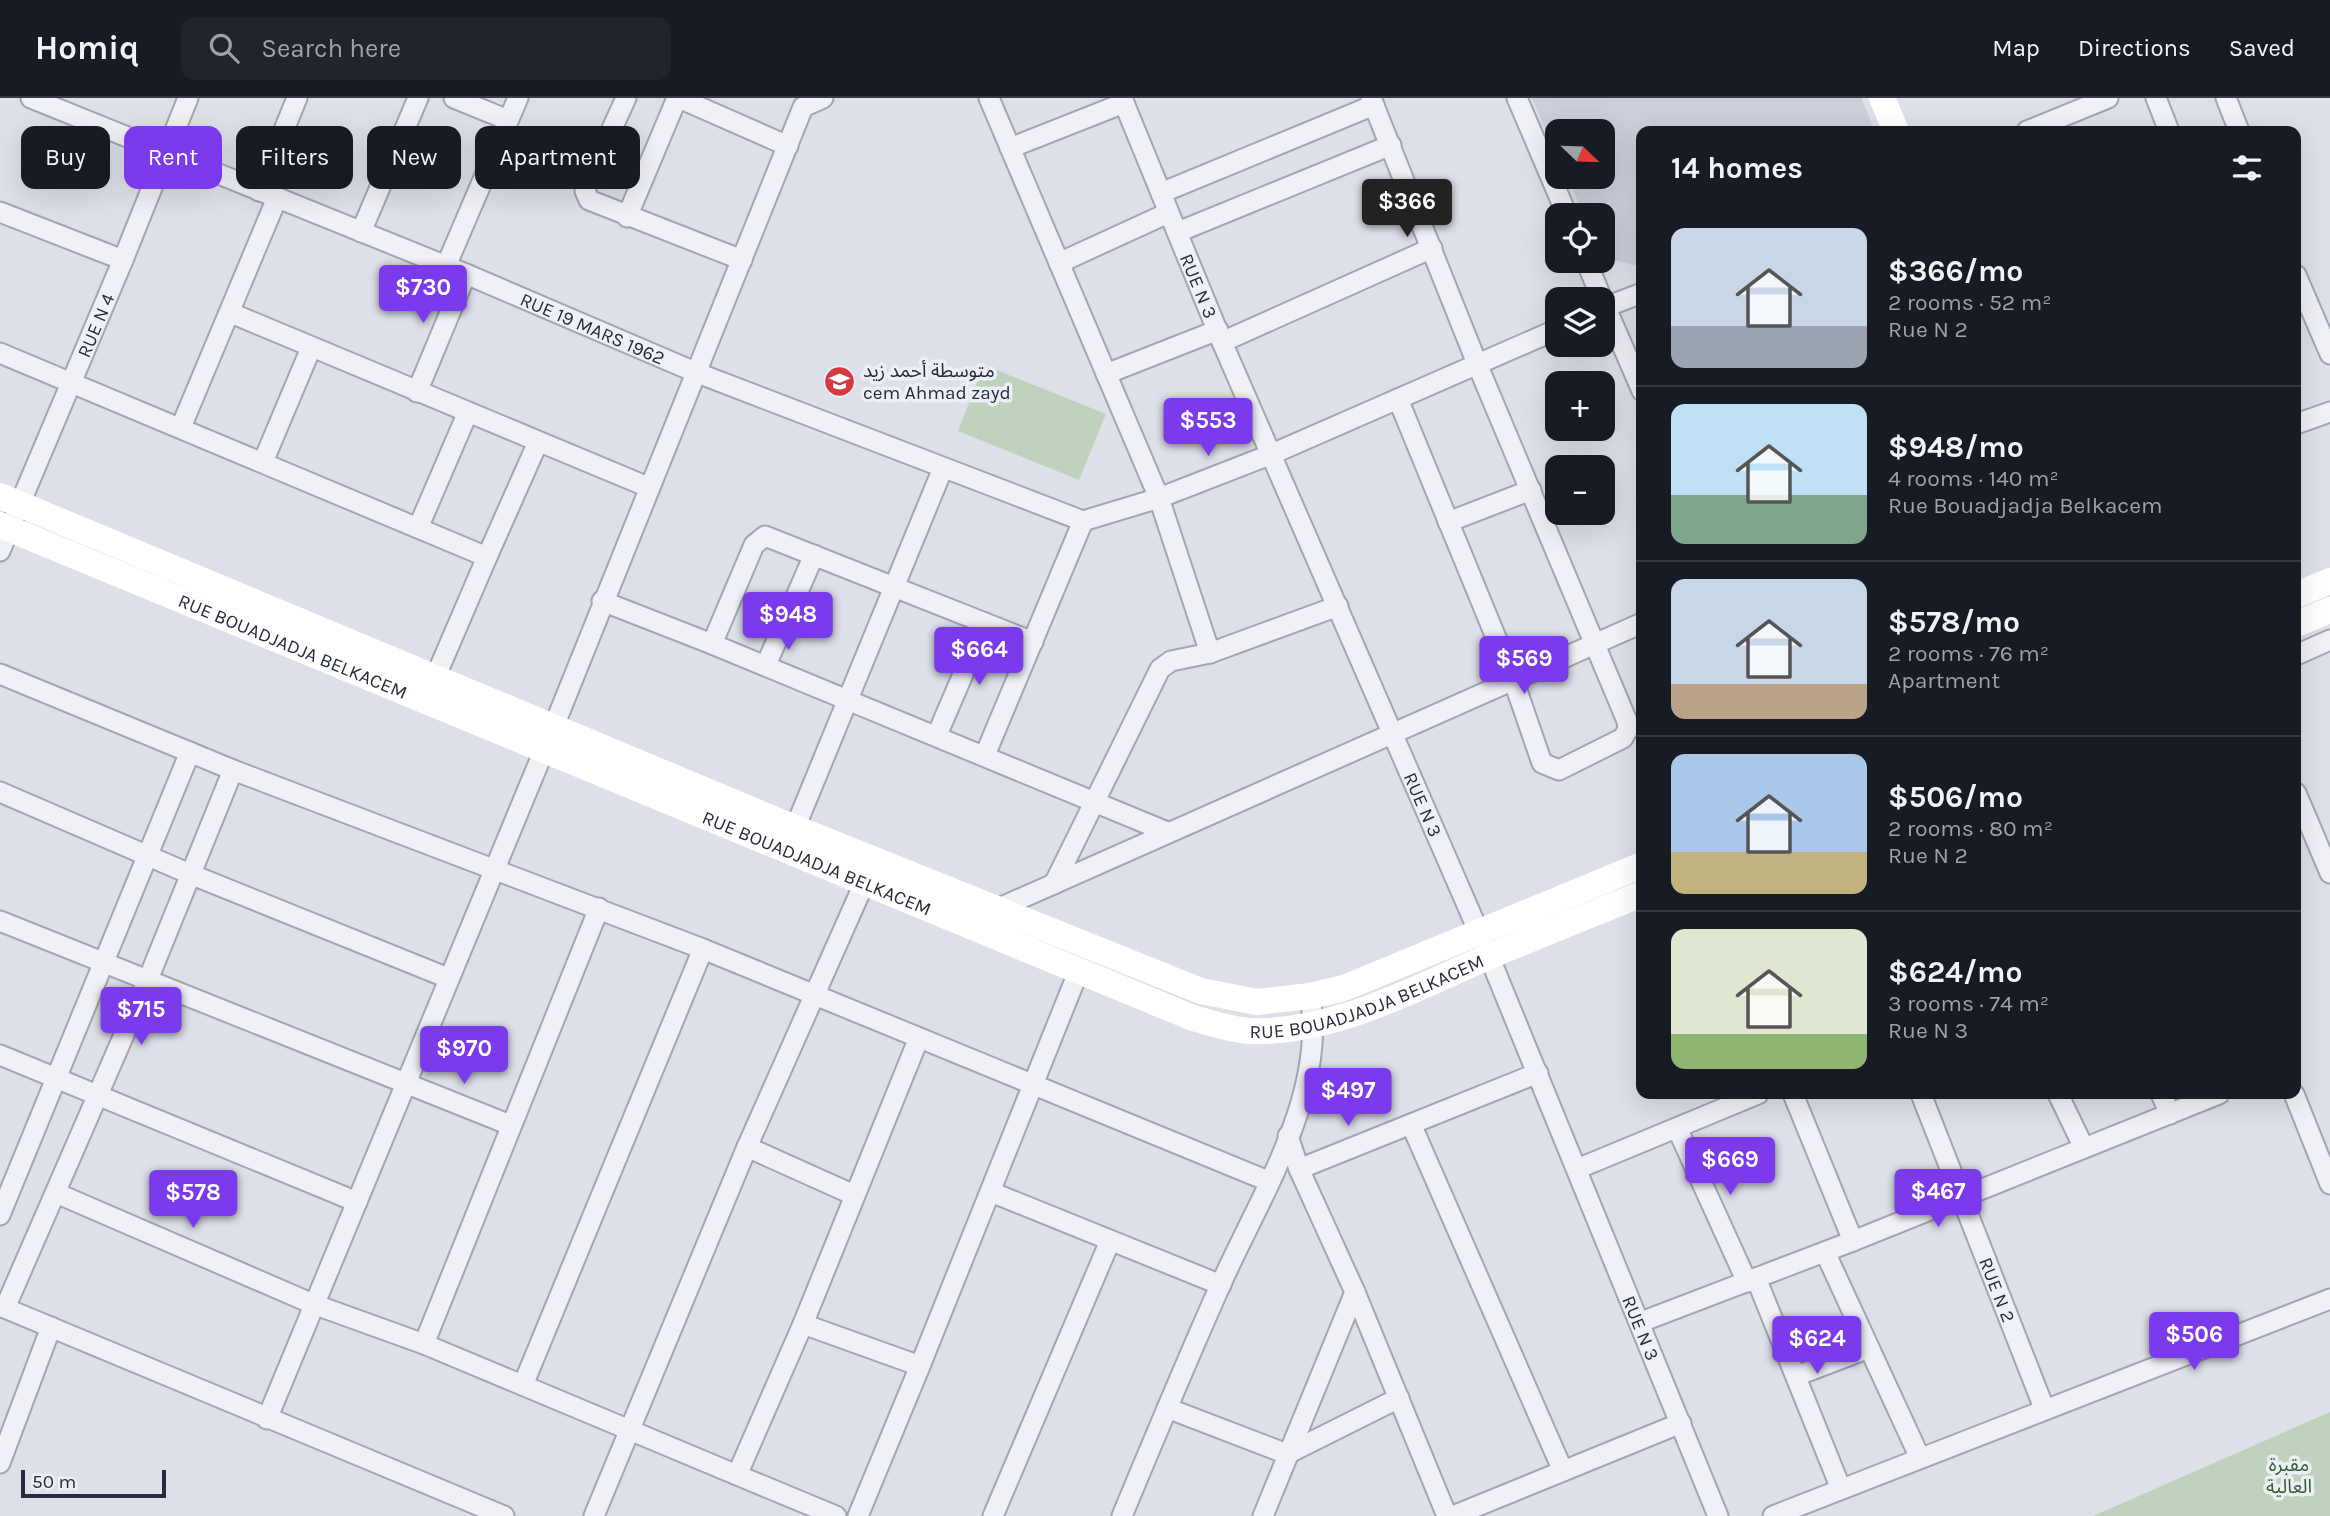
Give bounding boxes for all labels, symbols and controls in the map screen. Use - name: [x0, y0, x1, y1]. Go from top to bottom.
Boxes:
- search box: [181, 17, 671, 80]
- text: Homiq: [35, 29, 139, 67]
- icon: search: [205, 29, 243, 67]
- text: Search here: [261, 33, 401, 64]
- text: Map: [1992, 34, 2040, 62]
- text: Directions: [2078, 34, 2191, 62]
- text: Saved: [2229, 34, 2295, 62]
- north arrow: [1545, 119, 1615, 189]
- map controls: [1545, 119, 1615, 525]
- chip: Buy: [21, 126, 110, 189]
- chip: Rent: [124, 126, 222, 189]
- chip: Filters: [236, 126, 353, 189]
- chip: New: [367, 126, 461, 189]
- chip: Apartment: [475, 126, 640, 189]
- icon: filters: [2228, 149, 2266, 187]
- text: 14 homes: [1671, 150, 1803, 186]
- pin: $366: [1366, 180, 1448, 239]
- text: $366: [1378, 188, 1436, 215]
- button: locate: [1545, 203, 1615, 273]
- street label: RUE N 3: [1175, 251, 1221, 322]
- text: $366/mo: [1888, 253, 2023, 289]
- icon: home: [1727, 256, 1811, 340]
- pin: $730: [382, 266, 464, 325]
- text: $730: [395, 274, 451, 301]
- button: layers: [1545, 287, 1615, 357]
- street label: RUE 19 MARS 1962: [517, 289, 668, 370]
- text: 2 rooms · 52 m²: [1888, 289, 2051, 316]
- street label: RUE N 4: [73, 290, 120, 361]
- text: Rue N 2: [1888, 316, 1968, 343]
- place label: متوسطة أحمد زيد cem Ahmad zayd: [863, 360, 1011, 404]
- school or university icon: متوسطة أحمد زيد cem Ahmad zayd: [823, 364, 857, 398]
- button: +: [1545, 371, 1615, 441]
- pin: $553: [1167, 398, 1249, 458]
- text: $553: [1180, 407, 1236, 434]
- text: $948/mo: [1888, 429, 2024, 465]
- icon: home: [1727, 432, 1811, 516]
- button: −: [1545, 455, 1615, 525]
- text: 4 rooms · 140 m²: [1888, 465, 2059, 492]
- text: Rue Bouadjadja Belkacem: [1888, 492, 2163, 519]
- street label: RUE BOUADJADJA BELKACEM: [175, 590, 410, 704]
- pin: $948: [747, 592, 829, 652]
- text: $948: [759, 601, 817, 628]
- text: $578/mo: [1888, 604, 2020, 640]
- icon: home: [1727, 607, 1811, 691]
- pin: $664: [938, 628, 1020, 687]
- text: $664: [950, 636, 1008, 663]
- pin: $569: [1483, 636, 1565, 696]
- text: 2 rooms · 76 m²: [1888, 640, 2049, 667]
- text: $569: [1495, 645, 1553, 672]
- text: Apartment: [1888, 667, 2000, 694]
- street label: RUE N 3: [1399, 769, 1446, 840]
- text: $506/mo: [1888, 779, 2023, 815]
- icon: home: [1727, 782, 1811, 866]
- street label: RUE BOUADJADJA BELKACEM: [699, 806, 934, 921]
- text: 2 rooms · 80 m²: [1888, 815, 2053, 842]
- text: Rue N 2: [1888, 842, 1968, 869]
- street label: RUE BOUADJADJA BELKACEM: [1250, 950, 1488, 1043]
- text: $624/mo: [1888, 954, 2022, 990]
- icon: home: [1727, 957, 1811, 1041]
- pin: $715: [100, 988, 182, 1047]
- text: 3 rooms · 74 m²: [1888, 990, 2049, 1017]
- text: $715: [117, 996, 165, 1023]
- text: Rue N 3: [1888, 1017, 1968, 1044]
- pin: $970: [423, 1026, 505, 1086]
- text: $970: [436, 1035, 492, 1062]
- pin: $497: [1307, 1068, 1389, 1128]
- text: $497: [1320, 1077, 1376, 1104]
- pin: $669: [1689, 1138, 1771, 1197]
- text: $669: [1701, 1146, 1759, 1173]
- pin: $578: [152, 1170, 234, 1230]
- pin: $467: [1897, 1170, 1979, 1229]
- text: $467: [1911, 1178, 1965, 1205]
- text: $578: [165, 1179, 221, 1206]
- street label: RUE N 2: [1974, 1254, 2019, 1325]
- street label: RUE N 3: [1617, 1293, 1663, 1364]
- pin: $506: [2153, 1312, 2235, 1372]
- pin: $624: [1776, 1316, 1858, 1376]
- text: $506: [2165, 1321, 2223, 1348]
- text: $624: [1788, 1325, 1846, 1352]
- park label: مقبرة العالية: [2266, 1454, 2312, 1498]
- scale bar: [21, 1467, 166, 1499]
- text: 50 m: [32, 1471, 76, 1493]

